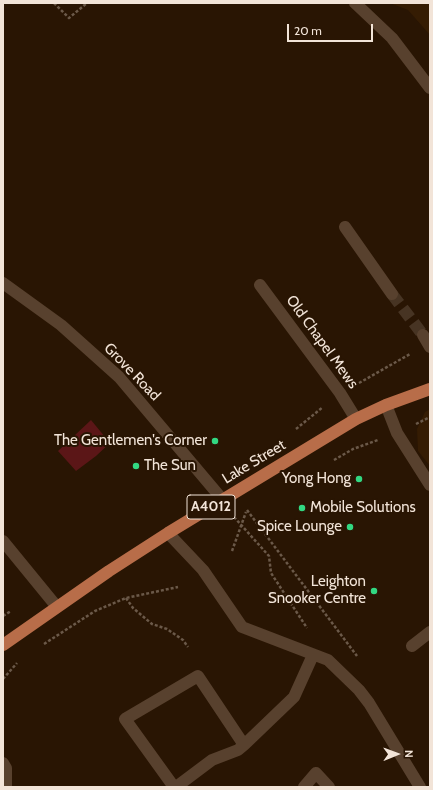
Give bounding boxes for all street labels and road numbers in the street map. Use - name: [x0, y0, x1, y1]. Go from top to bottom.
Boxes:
- street label: Old Chapel Mews: [282, 292, 362, 392]
- street label: Grove Road: [100, 339, 164, 405]
- street label: Lake Street: [219, 436, 289, 488]
- road number: A4012: [187, 495, 235, 519]

